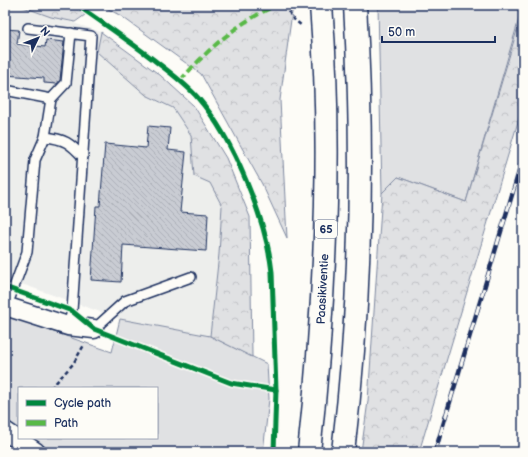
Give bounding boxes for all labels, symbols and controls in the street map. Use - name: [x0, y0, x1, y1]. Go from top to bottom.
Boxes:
- north arrow: [18, 18, 58, 58]
- scale bar: [382, 18, 495, 44]
- text: N: [37, 24, 53, 39]
- text: 50 m: [388, 25, 415, 40]
- road number: 65: [315, 220, 337, 238]
- street label: Paasikiventie: [314, 253, 332, 325]
- legend: [18, 387, 158, 439]
- text: Cycle path: [54, 396, 111, 411]
- text: Path: [54, 416, 79, 431]

